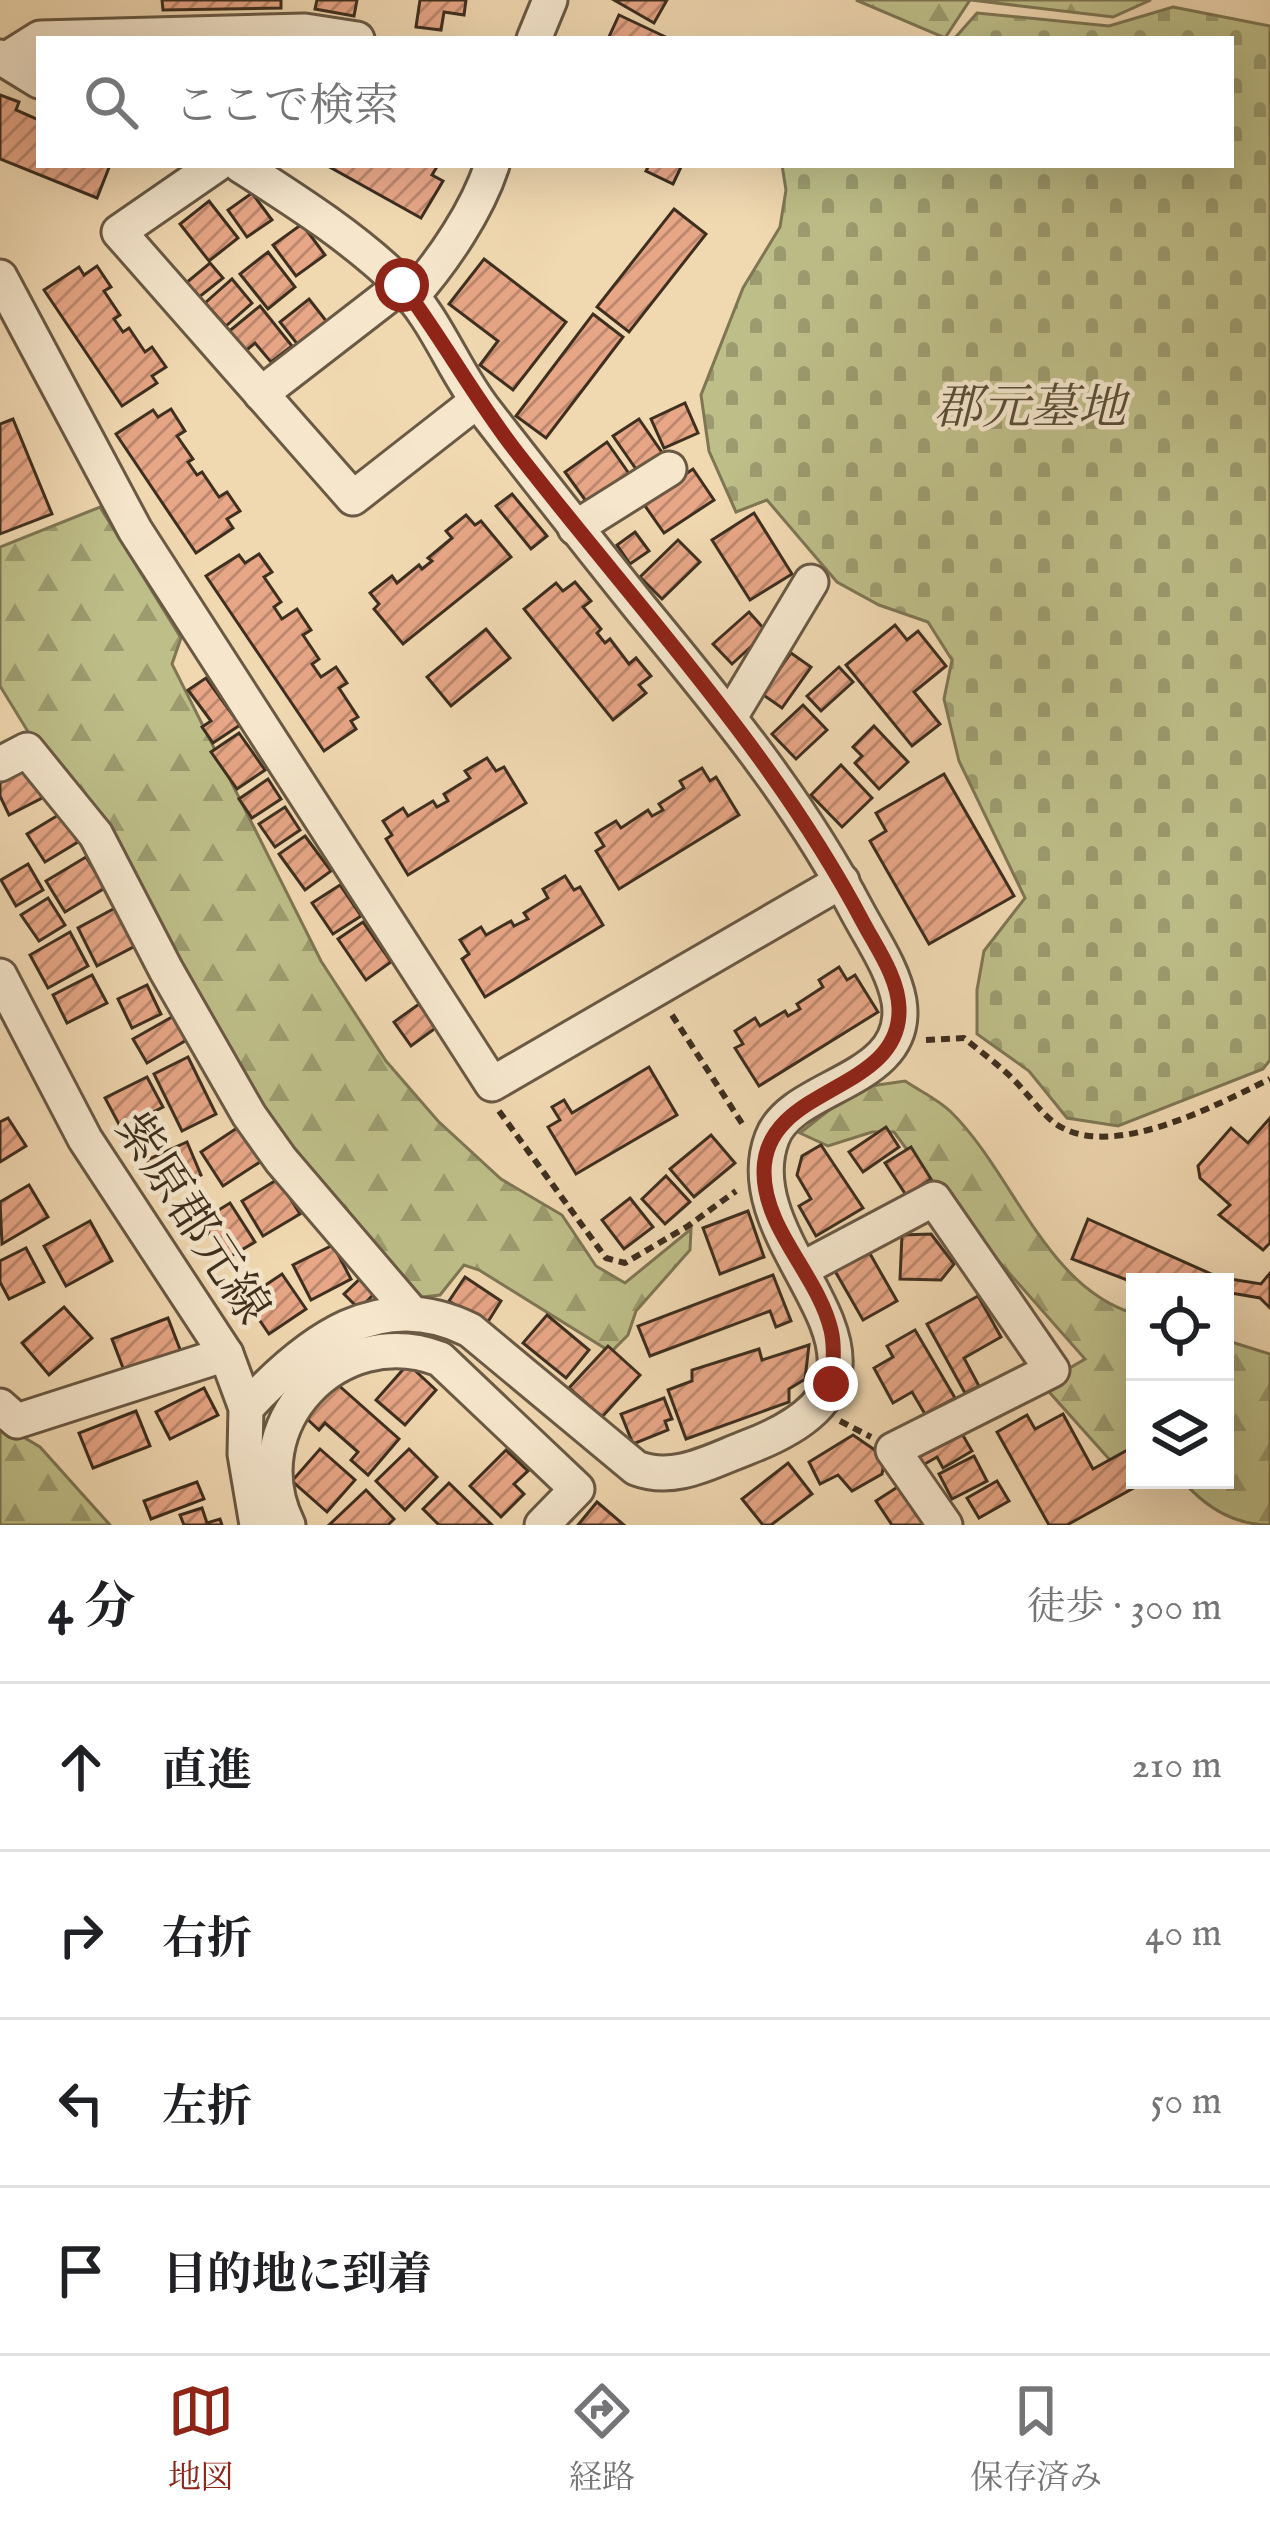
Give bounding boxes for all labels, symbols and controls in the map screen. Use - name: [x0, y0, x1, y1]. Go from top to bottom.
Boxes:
- search box: [36, 36, 1234, 168]
- icon: search: [78, 69, 144, 135]
- text: ここで検索: [174, 79, 399, 136]
- route start: [375, 258, 429, 312]
- park label: 郡元墓地: [934, 380, 1131, 440]
- street label: 紫原郡元線: [100, 1102, 281, 1336]
- map controls: [1126, 1273, 1234, 1489]
- button: locate: [1126, 1273, 1234, 1381]
- route end: [804, 1357, 858, 1411]
- button: layers: [1126, 1381, 1234, 1489]
- text: 4 分: [48, 1577, 135, 1642]
- text: 徒歩 · 300 m: [1027, 1584, 1222, 1633]
- icon: ahead: [48, 1734, 114, 1800]
- text: 210 m: [1132, 1742, 1222, 1791]
- text: 直進: [162, 1744, 252, 1801]
- icon: right: [48, 1902, 114, 1968]
- text: 40 m: [1145, 1910, 1222, 1959]
- text: 右折: [162, 1912, 252, 1969]
- icon: left: [48, 2070, 114, 2136]
- text: 50 m: [1150, 2078, 1222, 2127]
- text: 左折: [162, 2080, 252, 2137]
- icon: arrive: [48, 2238, 114, 2304]
- text: 目的地に到着: [162, 2248, 432, 2305]
- tab: 地図: [168, 2378, 234, 2500]
- tab: 経路: [569, 2378, 635, 2500]
- tab: 保存済み: [970, 2378, 1102, 2500]

